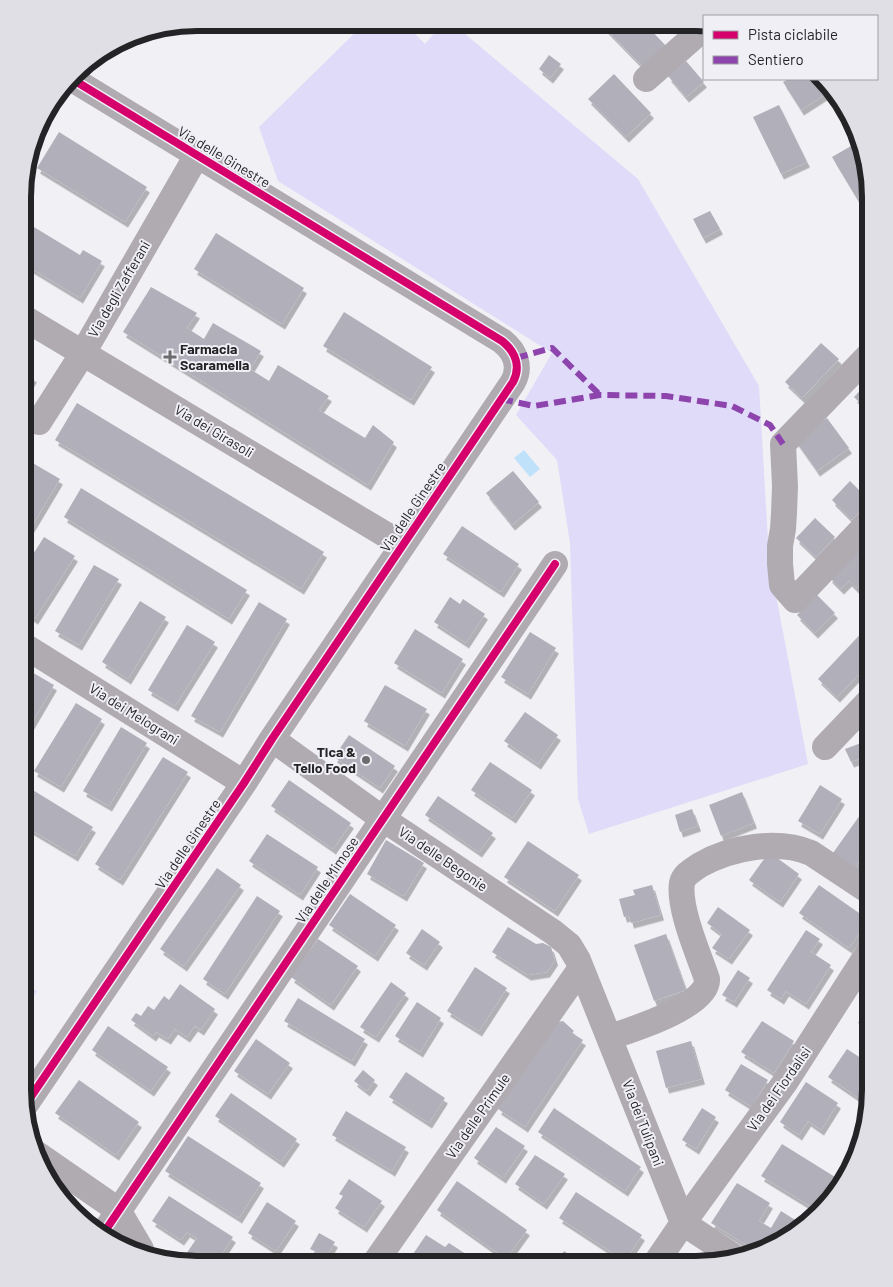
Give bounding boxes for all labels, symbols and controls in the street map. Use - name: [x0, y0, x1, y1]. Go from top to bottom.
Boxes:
- legend: [703, 15, 878, 80]
- text: Pista ciclabile: [748, 25, 838, 43]
- text: Sentiero: [748, 50, 804, 68]
- street label: Via delle Ginestre: [175, 122, 274, 191]
- street label: Via degli Zafferani: [84, 237, 153, 340]
- place label: Farmacia Scaramella: [180, 340, 249, 373]
- marker: Farmacia Scaramella: [164, 351, 176, 363]
- street label: Via dei Girasoli: [172, 400, 257, 461]
- street label: Via delle Ginestre: [376, 459, 449, 555]
- street label: Via dei Melograni: [86, 679, 182, 748]
- place label: Tica & Telio Food: [293, 743, 356, 776]
- marker: Tica & Telio Food: [360, 754, 372, 766]
- street label: Via delle Ginestre: [151, 796, 224, 892]
- street label: Via delle Begonie: [396, 823, 491, 895]
- street label: Via delle Mimose: [291, 833, 362, 926]
- street label: Via dei Fiordalisi: [743, 1043, 814, 1134]
- street label: Via delle Primule: [442, 1070, 513, 1162]
- street label: Via dei Tulipani: [619, 1077, 668, 1168]

